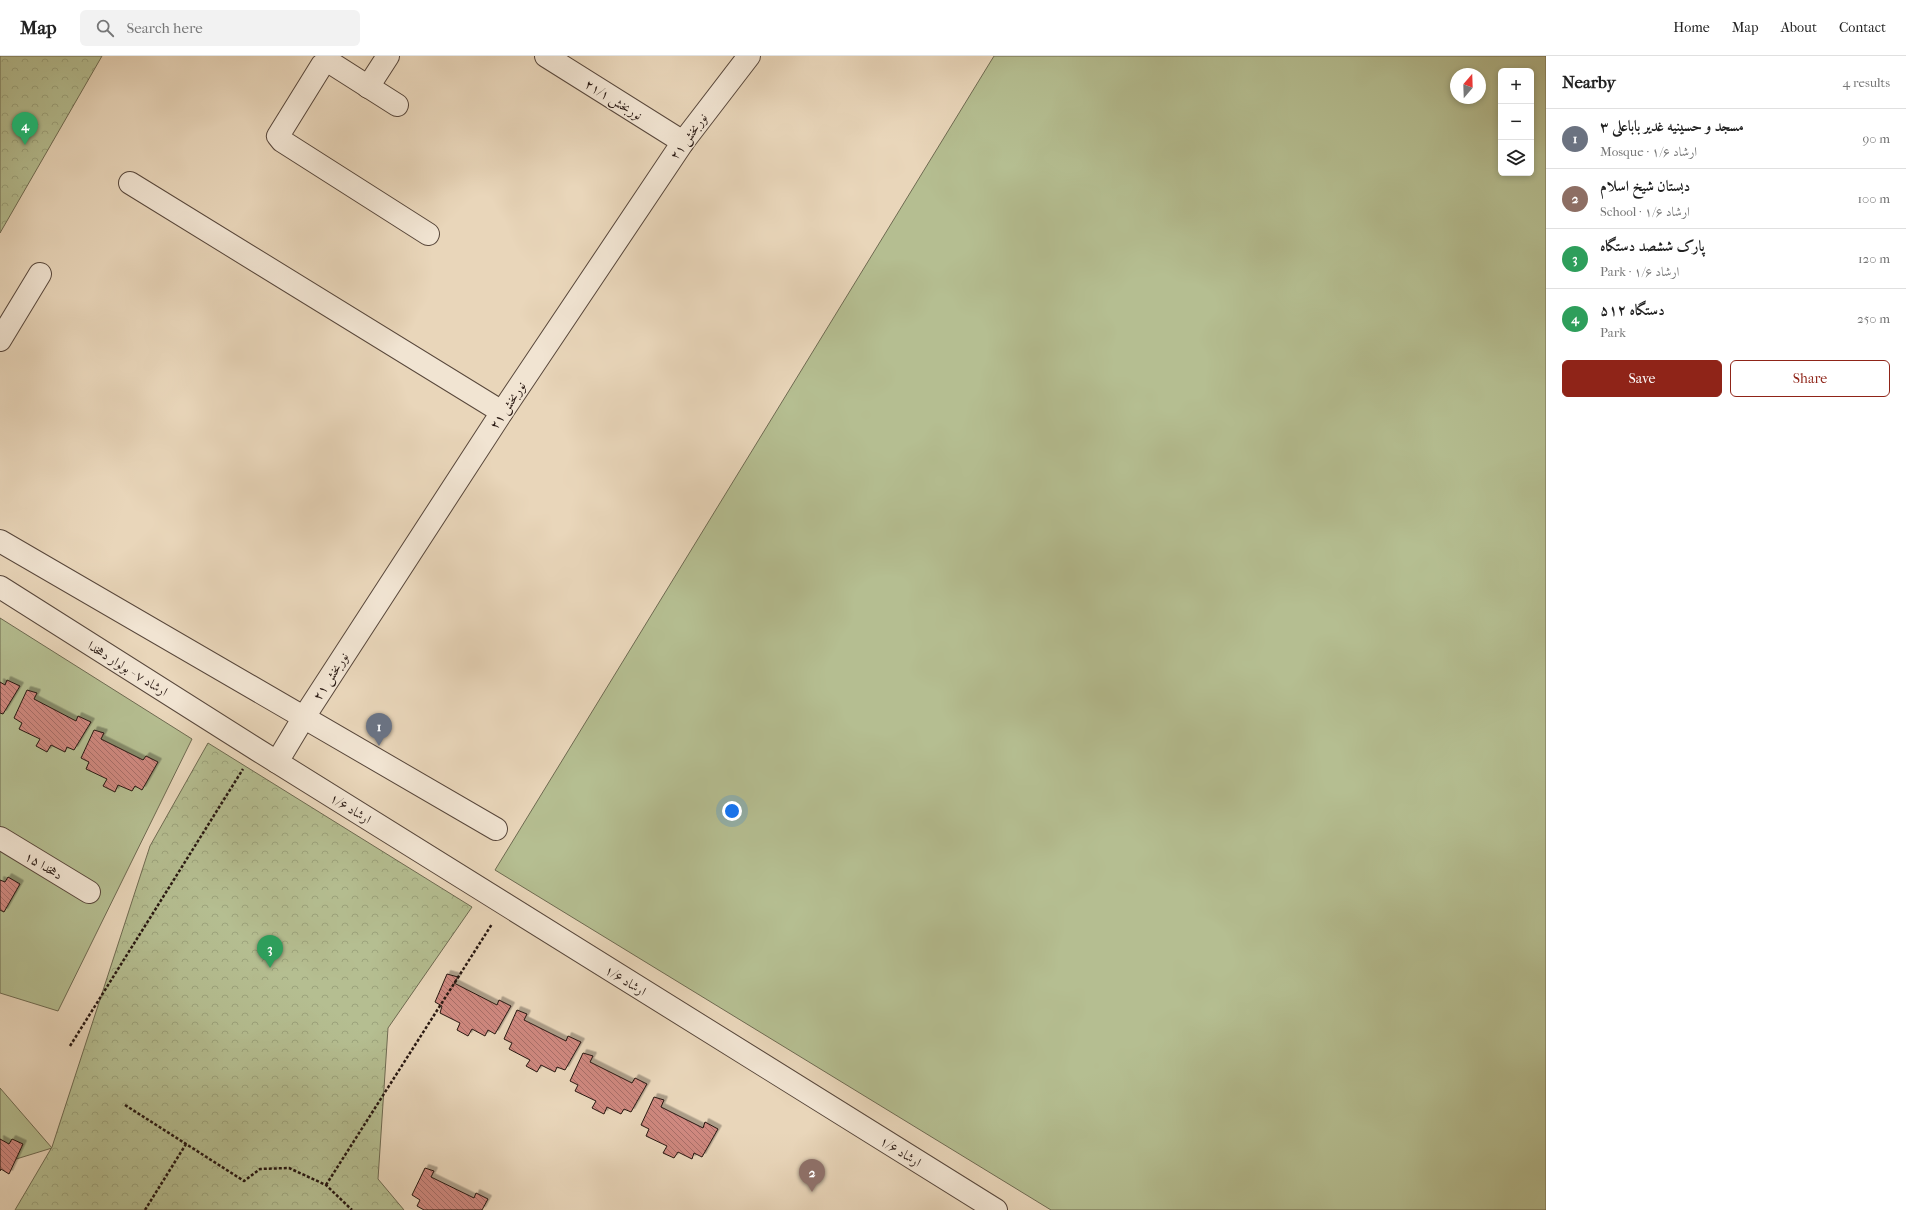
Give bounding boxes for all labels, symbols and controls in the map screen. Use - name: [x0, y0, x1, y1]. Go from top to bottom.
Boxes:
- search box: [80, 10, 360, 46]
- text: Map: [20, 17, 56, 39]
- icon: search: [94, 17, 116, 39]
- text: Search here: [126, 19, 203, 37]
- text: Home: [1673, 19, 1710, 36]
- text: Map: [1732, 19, 1759, 36]
- text: About: [1781, 19, 1817, 36]
- text: Contact: [1839, 19, 1886, 36]
- north arrow: [1450, 68, 1486, 104]
- map controls: [1498, 68, 1534, 176]
- button: +: [1498, 68, 1534, 104]
- text: Nearby: [1562, 72, 1616, 92]
- text: 4 results: [1843, 75, 1890, 90]
- street label: نوربخش ۲۱/۱: [581, 76, 645, 125]
- button: −: [1498, 104, 1534, 140]
- street label: نوربخش ۲۱: [667, 110, 712, 164]
- pin: 4: [12, 112, 38, 145]
- text: مسجد و حسینیه غدیر باباعلی ۳: [1600, 117, 1744, 135]
- text: 1: [1573, 131, 1577, 146]
- text: 90 m: [1862, 131, 1890, 146]
- button: layers: [1498, 140, 1534, 176]
- text: Mosque · ارشاد ۱/۶: [1600, 144, 1697, 159]
- text: دبستان شیخ اسلام: [1600, 177, 1690, 195]
- text: 2: [1572, 191, 1578, 206]
- text: 100 m: [1857, 191, 1890, 206]
- text: School · ارشاد ۱/۶: [1600, 204, 1690, 219]
- text: پارک‌ ششصد دستگاه: [1600, 237, 1705, 255]
- text: 3: [1572, 251, 1578, 266]
- text: 120 m: [1858, 251, 1890, 266]
- text: Park · ارشاد ۱/۶: [1600, 264, 1679, 279]
- text: ۵۱۲ دستگاه: [1600, 301, 1665, 319]
- text: 4: [1571, 311, 1579, 326]
- text: 250 m: [1857, 311, 1890, 326]
- text: Park: [1600, 325, 1626, 340]
- button: Save: [1562, 360, 1722, 397]
- button: Share: [1730, 360, 1890, 397]
- street label: نوربخش ۲۱: [486, 379, 530, 433]
- street label: ارشاد ۷ - بولوار دهخدا: [85, 638, 171, 700]
- street label: نوربخش ۲۱: [310, 650, 353, 704]
- pin: 1: [366, 713, 392, 746]
- street label: ارشاد ۱/۶: [327, 790, 374, 828]
- your location: [722, 801, 742, 821]
- street label: دهخدا ۱۵: [22, 848, 65, 882]
- pin: 3: [257, 935, 283, 968]
- street label: ارشاد ۱/۶: [602, 962, 649, 1000]
- street label: ارشاد ۱/۶: [877, 1133, 924, 1171]
- pin: 2: [799, 1159, 825, 1192]

